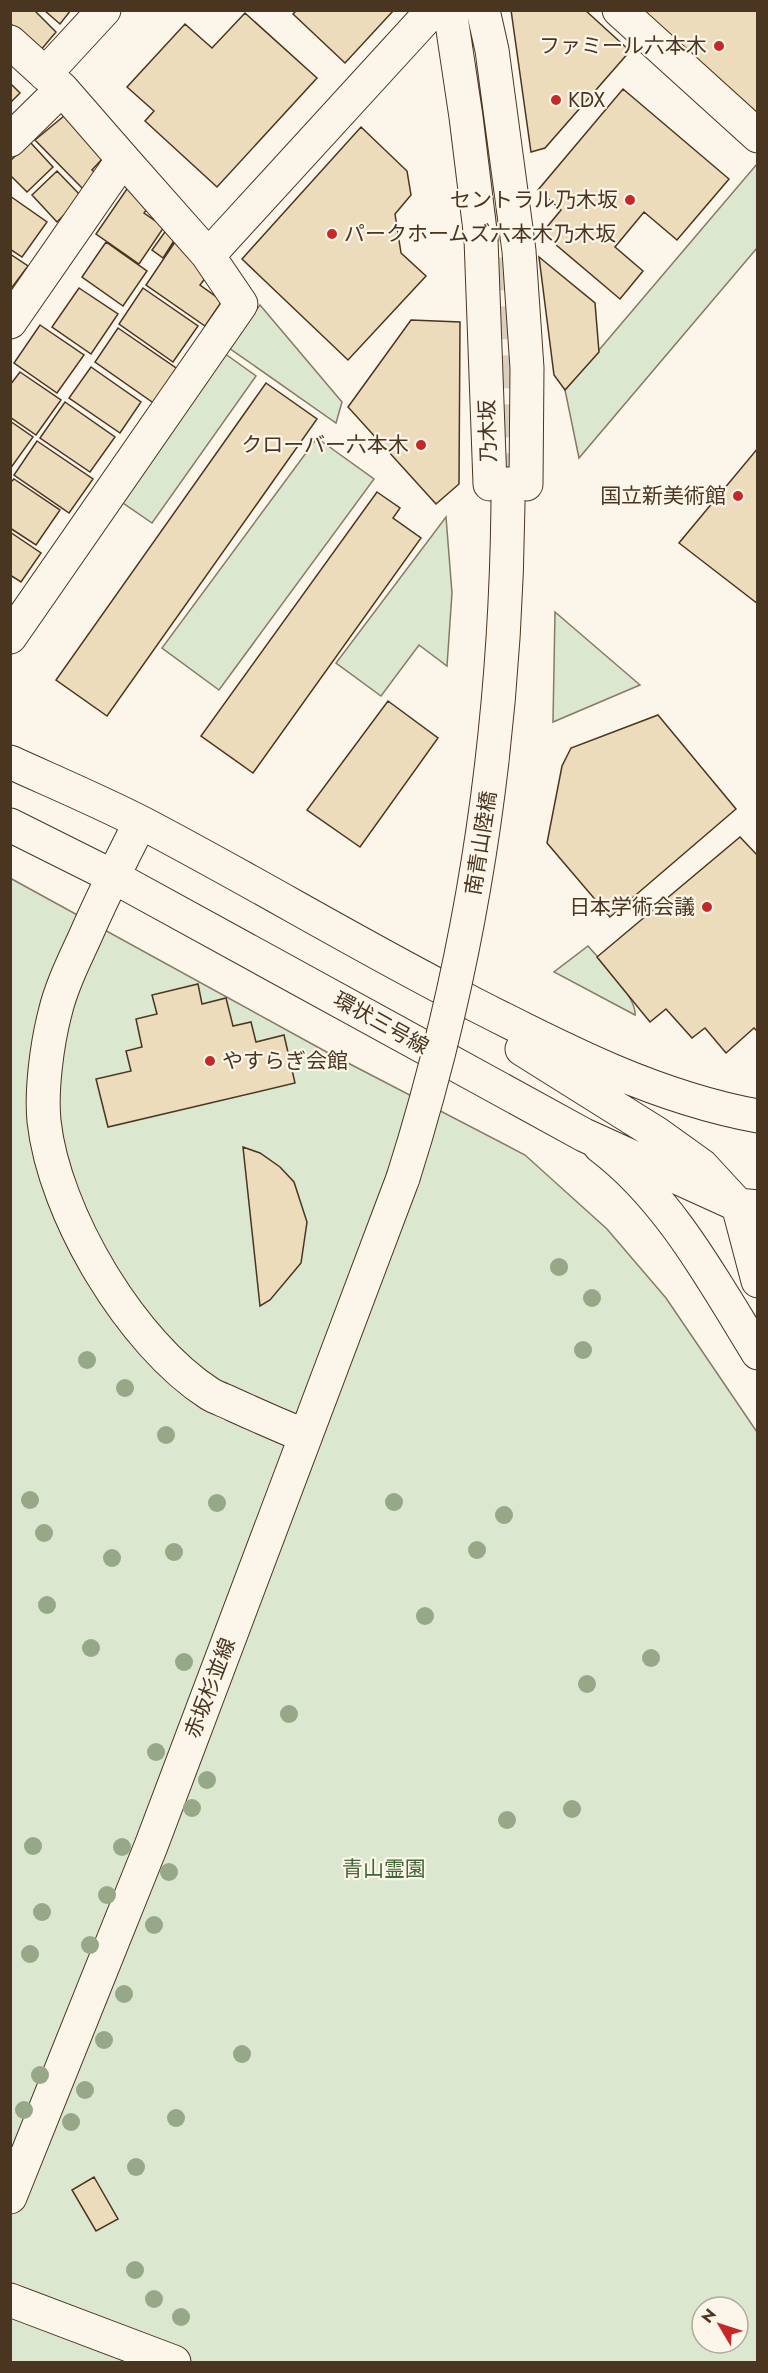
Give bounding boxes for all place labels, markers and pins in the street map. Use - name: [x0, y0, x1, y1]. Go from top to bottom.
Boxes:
- place label: ファミール六本木: [539, 31, 707, 61]
- marker: ファミール六本木: [712, 39, 726, 53]
- place label: KDX: [568, 85, 606, 115]
- marker: KDX: [549, 93, 563, 107]
- place label: セントラル乃木坂: [450, 185, 618, 215]
- marker: セントラル乃木坂: [623, 193, 637, 207]
- place label: パークホームズ六本木乃木坂: [344, 219, 616, 249]
- marker: パークホームズ六本木乃木坂: [325, 227, 339, 241]
- place label: クローバー六本木: [241, 430, 409, 460]
- marker: クローバー六本木: [414, 438, 428, 452]
- place label: 国立新美術館: [600, 481, 726, 511]
- marker: 国立新美術館: [731, 489, 745, 503]
- place label: 日本学術会議: [569, 892, 695, 922]
- marker: 日本学術会議: [700, 900, 714, 914]
- place label: やすらぎ会館: [222, 1046, 348, 1076]
- marker: やすらぎ会館: [203, 1054, 217, 1068]

